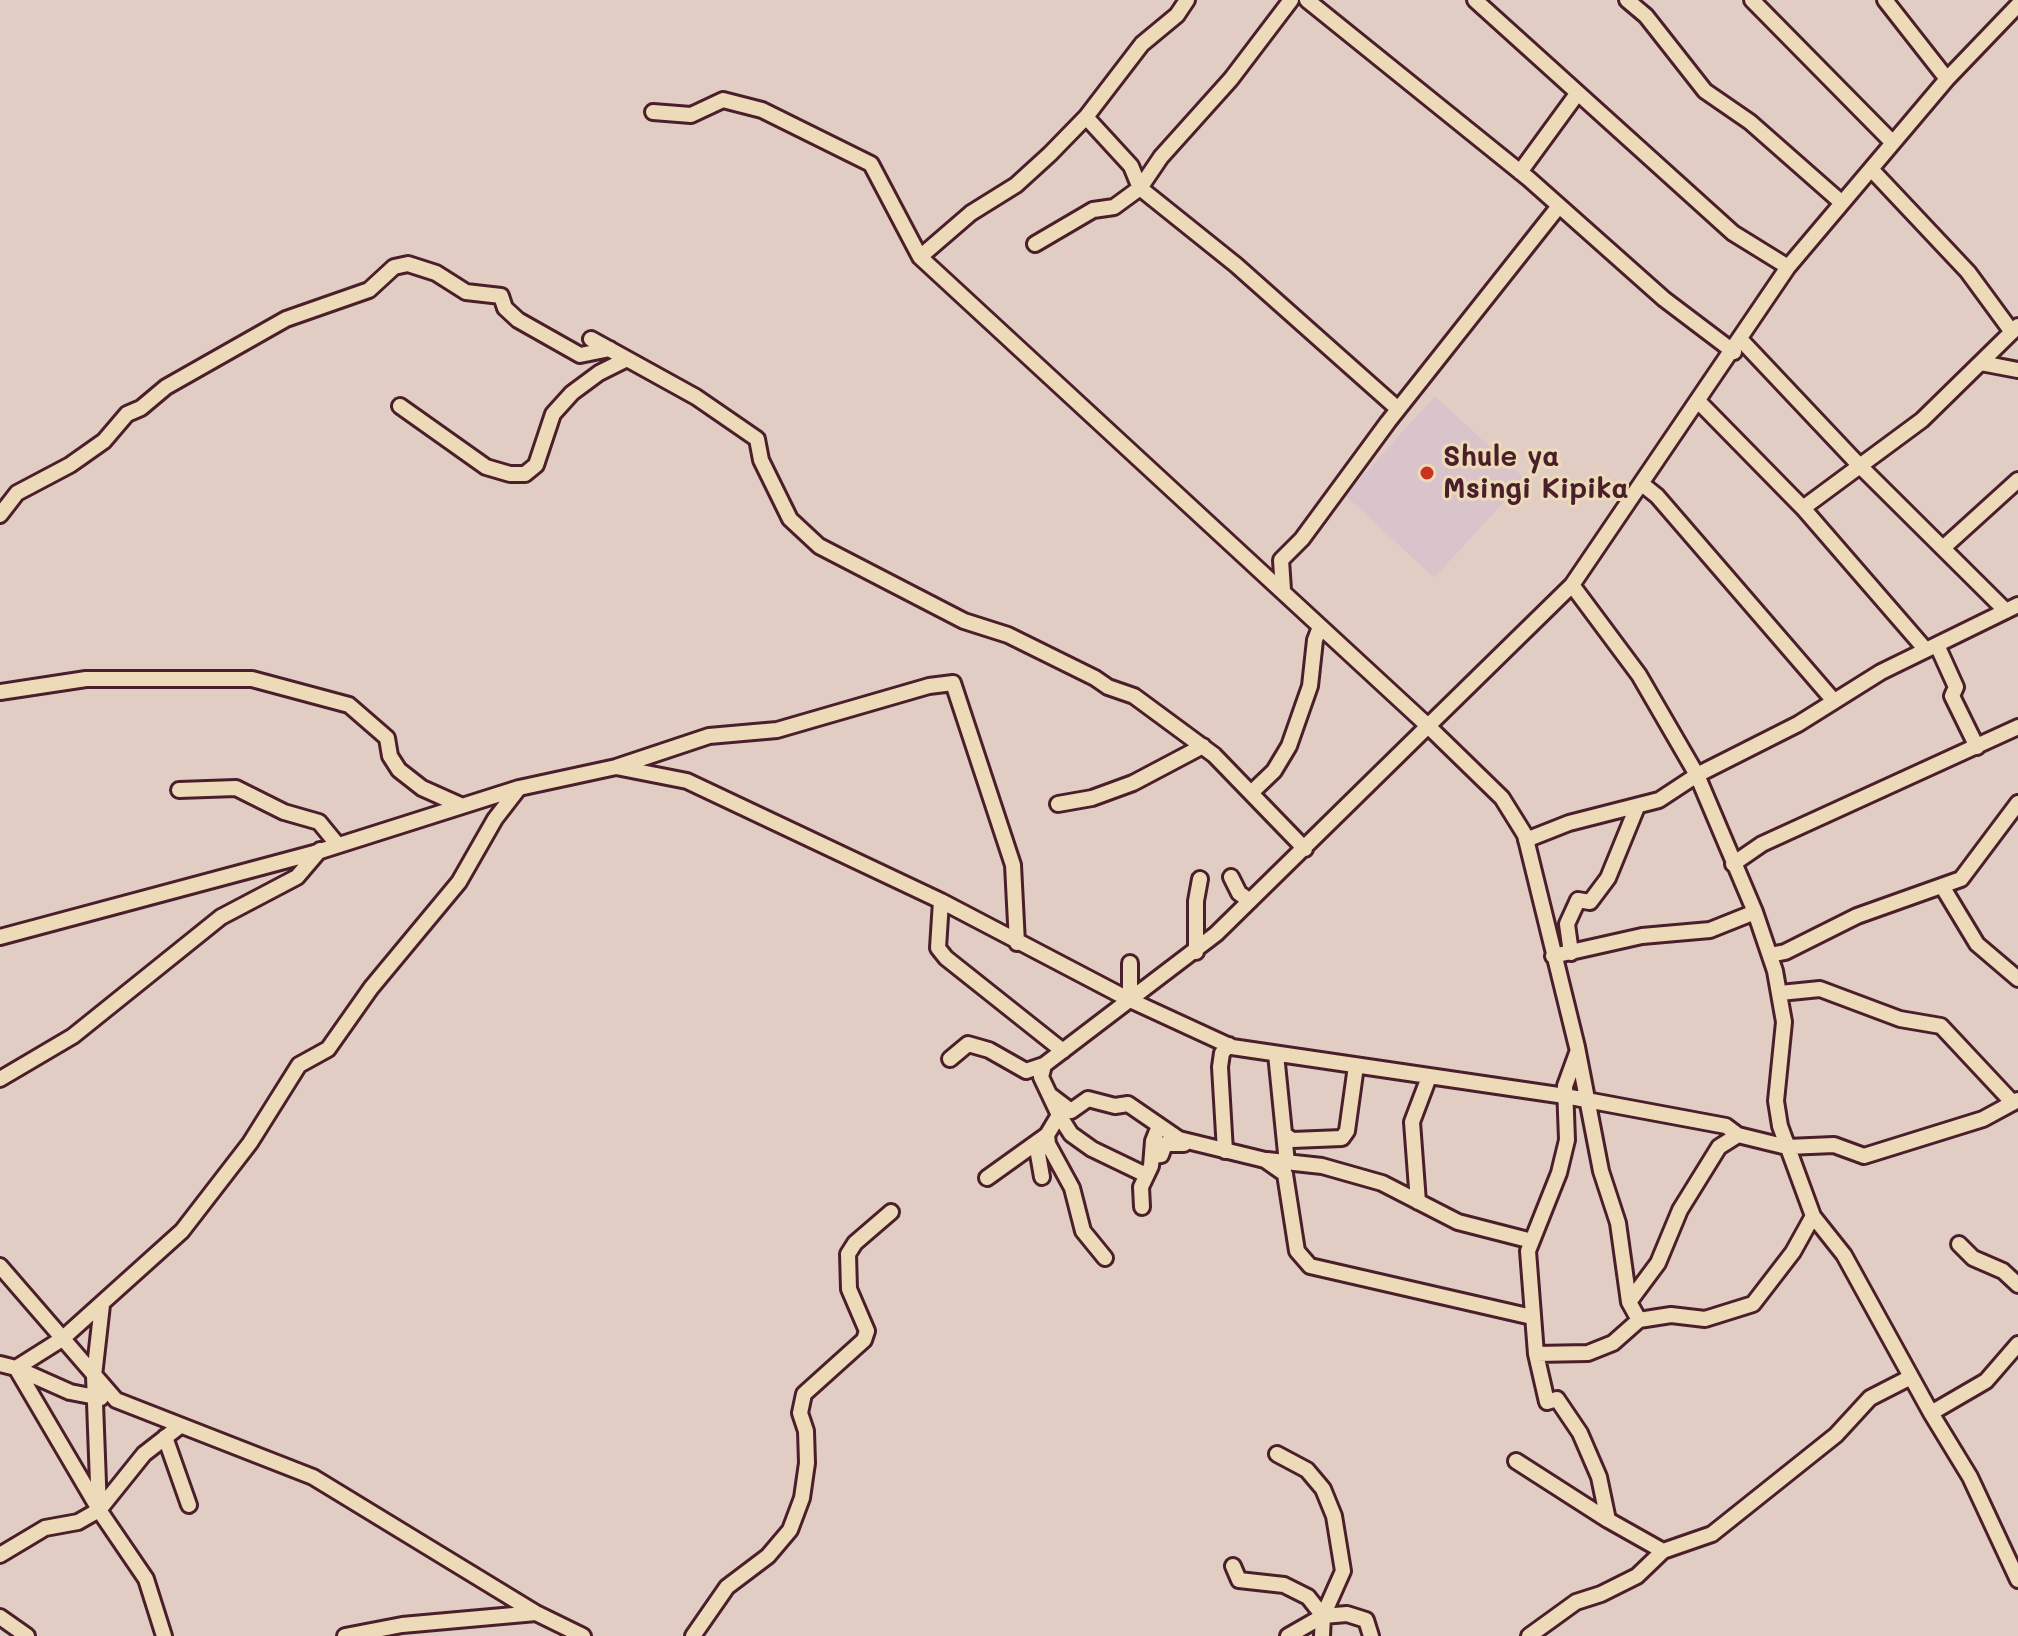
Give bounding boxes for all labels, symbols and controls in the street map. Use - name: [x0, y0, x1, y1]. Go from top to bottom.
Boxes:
- place label: Shule ya Msingi Kipika: [1443, 440, 1629, 506]
- marker: Shule ya Msingi Kipika: [1418, 464, 1436, 482]

